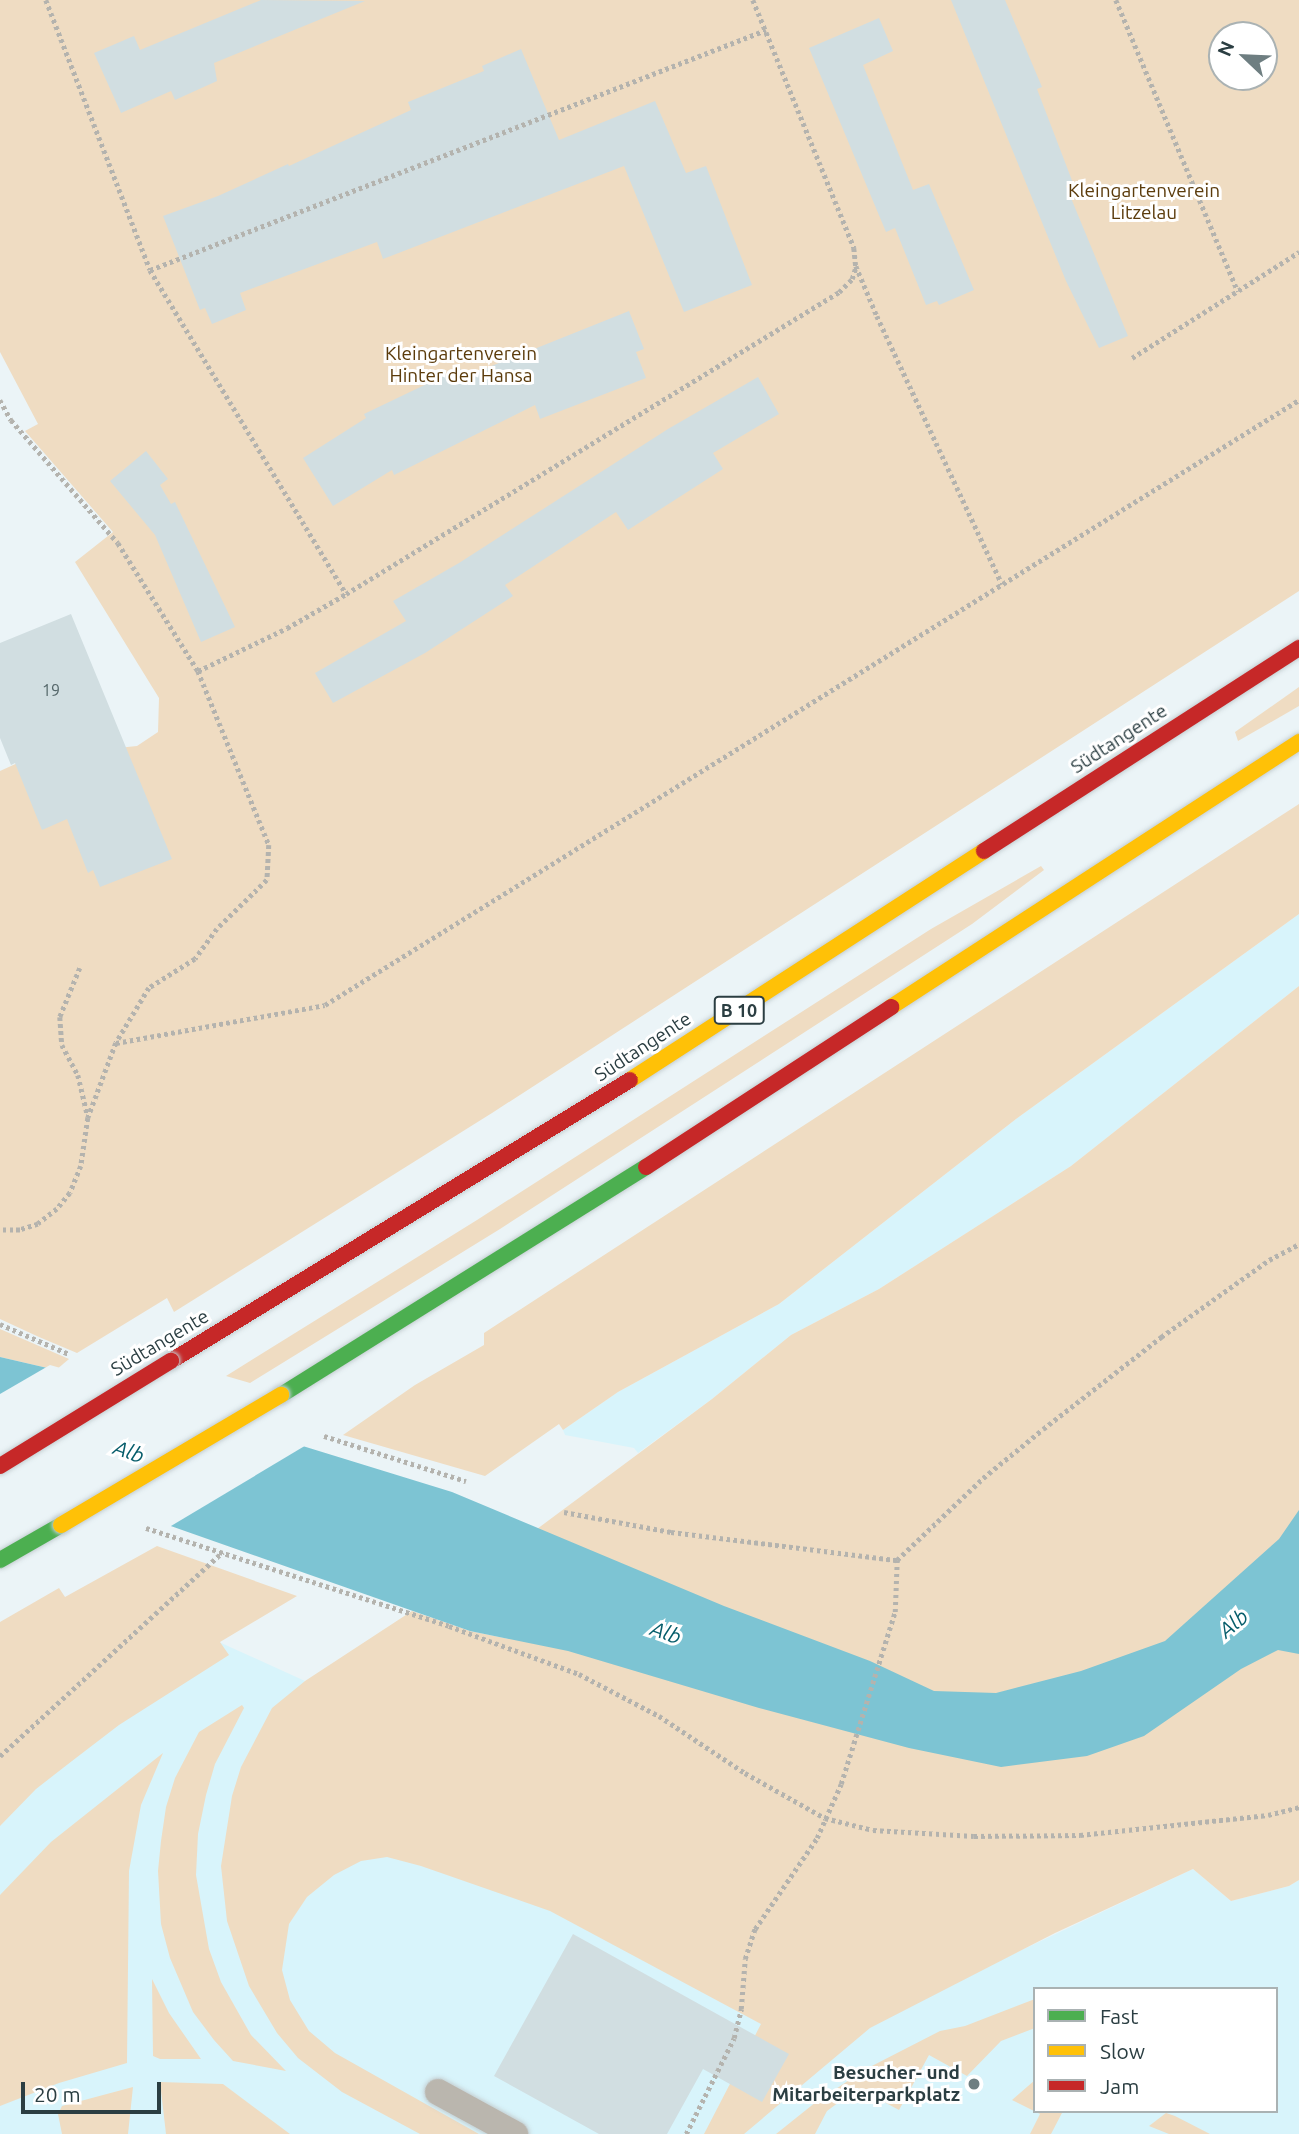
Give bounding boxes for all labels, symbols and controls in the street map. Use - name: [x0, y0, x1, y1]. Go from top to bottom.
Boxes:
- north arrow: [1208, 21, 1278, 91]
- text: N: [1213, 38, 1238, 59]
- park label: Kleingartenverein Litzelau: [1068, 180, 1220, 224]
- park label: Kleingartenverein Hinter der Hansa: [385, 343, 537, 387]
- house number: 19: [42, 680, 60, 700]
- street label: Südtangente: [1067, 699, 1171, 779]
- road number: B 10: [713, 995, 765, 1024]
- street label: Südtangente: [591, 1007, 695, 1087]
- street label: Südtangente: [107, 1305, 213, 1381]
- water label: Alb: [110, 1434, 148, 1468]
- water label: Alb: [1213, 1604, 1253, 1642]
- water label: Alb: [647, 1615, 685, 1649]
- legend: [1033, 1987, 1278, 2113]
- text: Fast: [1100, 2004, 1138, 2028]
- text: Slow: [1100, 2039, 1145, 2063]
- place label: Besucher- und Mitarbeiterparkplatz: [772, 2062, 960, 2106]
- scale bar: [24, 2068, 164, 2112]
- text: Jam: [1100, 2074, 1139, 2098]
- marker: Besucher- und Mitarbeiterparkplatz: [966, 2076, 982, 2092]
- text: 20 m: [34, 2082, 81, 2106]

